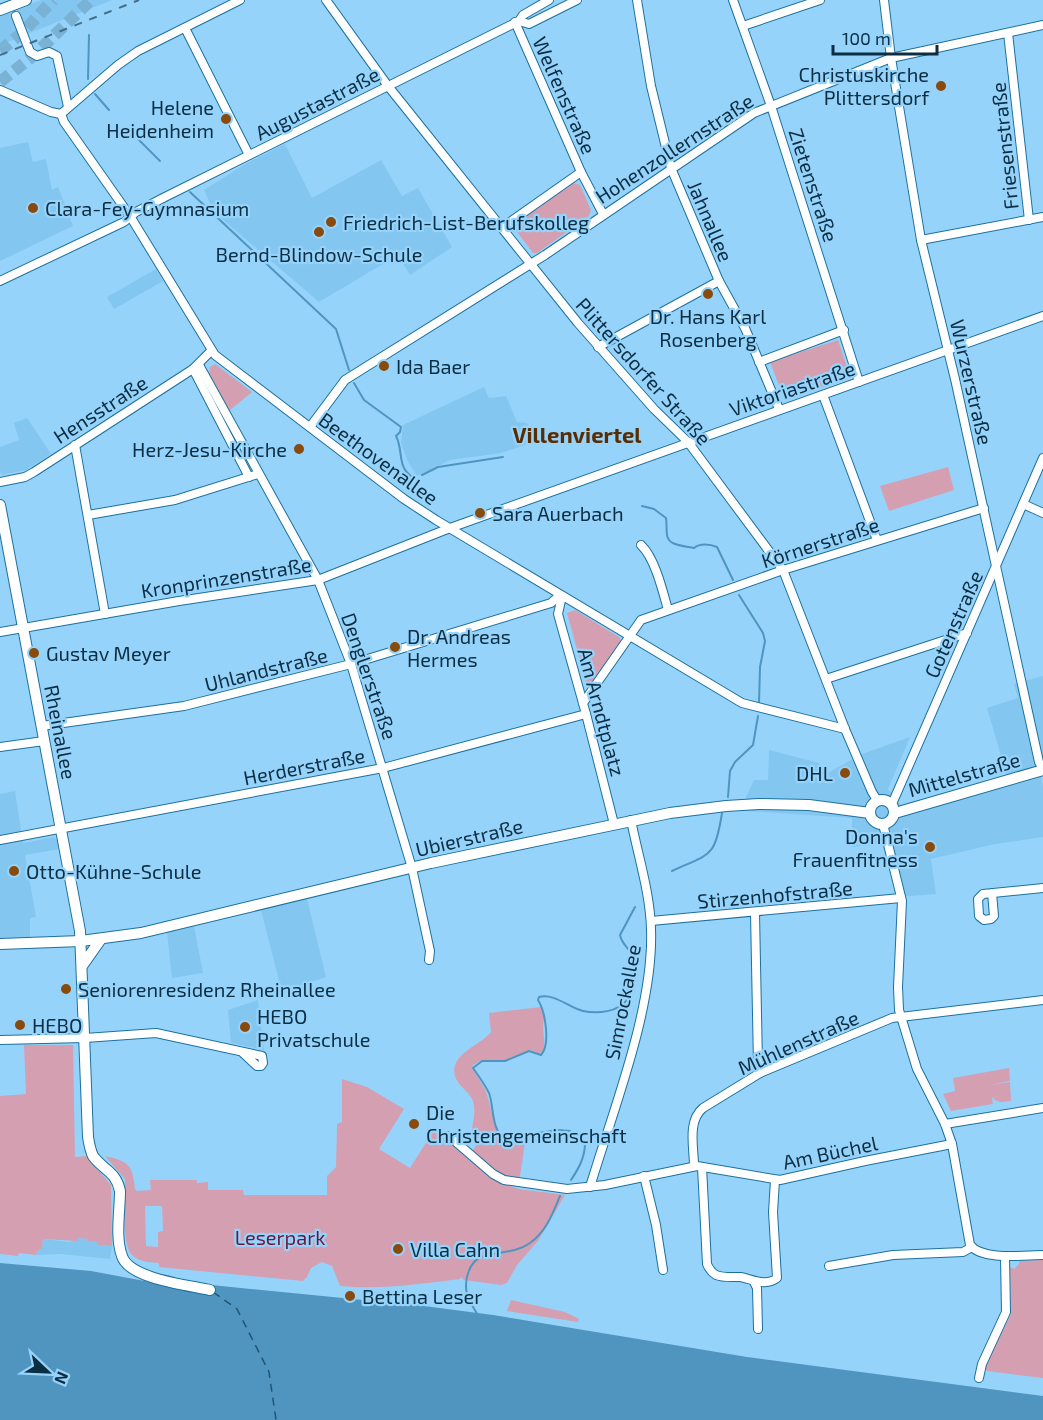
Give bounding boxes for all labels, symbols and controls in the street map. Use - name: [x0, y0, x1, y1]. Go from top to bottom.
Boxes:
- scale bar: [833, 18, 936, 56]
- text: 100 m: [842, 27, 891, 49]
- street label: Welfenstraße: [528, 33, 602, 157]
- street label: Augustastraße: [251, 61, 383, 145]
- place label: Christuskirche Plittersdorf: [799, 62, 929, 109]
- marker: Christuskirche Plittersdorf: [934, 79, 948, 93]
- street label: Friesenstraße: [985, 81, 1023, 211]
- street label: Hohenzollernstraße: [591, 88, 757, 208]
- place label: Helene Heidenheim: [106, 95, 214, 142]
- marker: Helene Heidenheim: [219, 112, 233, 126]
- street label: Zietenstraße: [784, 125, 844, 245]
- street label: Jahnallee: [683, 177, 739, 265]
- place label: Clara-Fey-Gymnasium: [45, 196, 249, 220]
- marker: Clara-Fey-Gymnasium: [26, 201, 40, 215]
- place label: Friedrich-List-Berufskolleg: [343, 210, 589, 234]
- marker: Friedrich-List-Berufskolleg: [324, 215, 338, 229]
- marker: Bernd-Blindow-Schule: [312, 225, 326, 239]
- place label: Bernd-Blindow-Schule: [216, 242, 422, 266]
- marker: Dr. Hans Karl Rosenberg: [701, 287, 715, 301]
- street label: Plittersdorfer Straße: [572, 292, 716, 450]
- place label: Dr. Hans Karl Rosenberg: [650, 304, 766, 351]
- street label: Wurzerstraße: [946, 317, 998, 447]
- place label: Ida Baer: [396, 354, 470, 378]
- street label: Viktoriastraße: [726, 355, 858, 421]
- marker: Ida Baer: [377, 359, 391, 373]
- street label: Hensstraße: [49, 370, 151, 448]
- street label: Beethovenallee: [315, 407, 443, 509]
- district label: Villenviertel: [512, 421, 642, 447]
- place label: Herz-Jesu-Kirche: [132, 437, 287, 461]
- marker: Herz-Jesu-Kirche: [292, 442, 306, 456]
- place label: Sara Auerbach: [492, 501, 624, 525]
- marker: Sara Auerbach: [473, 506, 487, 520]
- street label: Körnerstraße: [758, 512, 882, 572]
- street label: Kronprinzenstraße: [139, 552, 313, 602]
- street label: Gotenstraße: [919, 567, 987, 681]
- street label: Denglerstraße: [337, 609, 403, 743]
- place label: Dr. Andreas Hermes: [407, 624, 511, 671]
- marker: Dr. Andreas Hermes: [388, 640, 402, 654]
- place label: Gustav Meyer: [46, 641, 171, 665]
- street label: Uhlandstraße: [202, 642, 330, 696]
- street label: Am Arndtplatz: [573, 645, 631, 779]
- marker: Gustav Meyer: [27, 646, 41, 660]
- street label: Rheinallee: [40, 683, 82, 781]
- street label: Herderstraße: [241, 742, 367, 790]
- street label: Mittelstraße: [905, 747, 1023, 801]
- place label: DHL: [796, 761, 833, 785]
- marker: DHL: [838, 766, 852, 780]
- street label: Ubierstraße: [413, 813, 525, 861]
- place label: Donna's Frauenfitness: [792, 824, 918, 871]
- marker: Donna's Frauenfitness: [923, 840, 937, 854]
- place label: Otto-Kühne-Schule: [26, 859, 202, 883]
- marker: Otto-Kühne-Schule: [7, 864, 21, 878]
- street label: Stirzenhofstraße: [696, 875, 854, 913]
- street label: Simrockallee: [599, 942, 645, 1062]
- place label: Seniorenresidenz Rheinallee: [78, 977, 336, 1001]
- marker: Seniorenresidenz Rheinallee: [59, 982, 73, 996]
- place label: HEBO Privatschule: [257, 1004, 371, 1051]
- street label: Mühlenstraße: [734, 1005, 862, 1079]
- place label: HEBO: [32, 1013, 82, 1037]
- marker: HEBO: [13, 1018, 27, 1032]
- marker: HEBO Privatschule: [238, 1020, 252, 1034]
- place label: Die Christengemeinschaft: [426, 1100, 627, 1147]
- marker: Die Christengemeinschaft: [407, 1117, 421, 1131]
- street label: Am Büchel: [780, 1130, 880, 1174]
- park label: Leserpark: [235, 1225, 325, 1249]
- place label: Villa Cahn: [410, 1237, 500, 1261]
- marker: Villa Cahn: [391, 1242, 405, 1256]
- place label: Bettina Leser: [362, 1284, 482, 1308]
- marker: Bettina Leser: [343, 1289, 357, 1303]
- north arrow: [18, 1342, 78, 1402]
- text: N: [51, 1369, 73, 1387]

